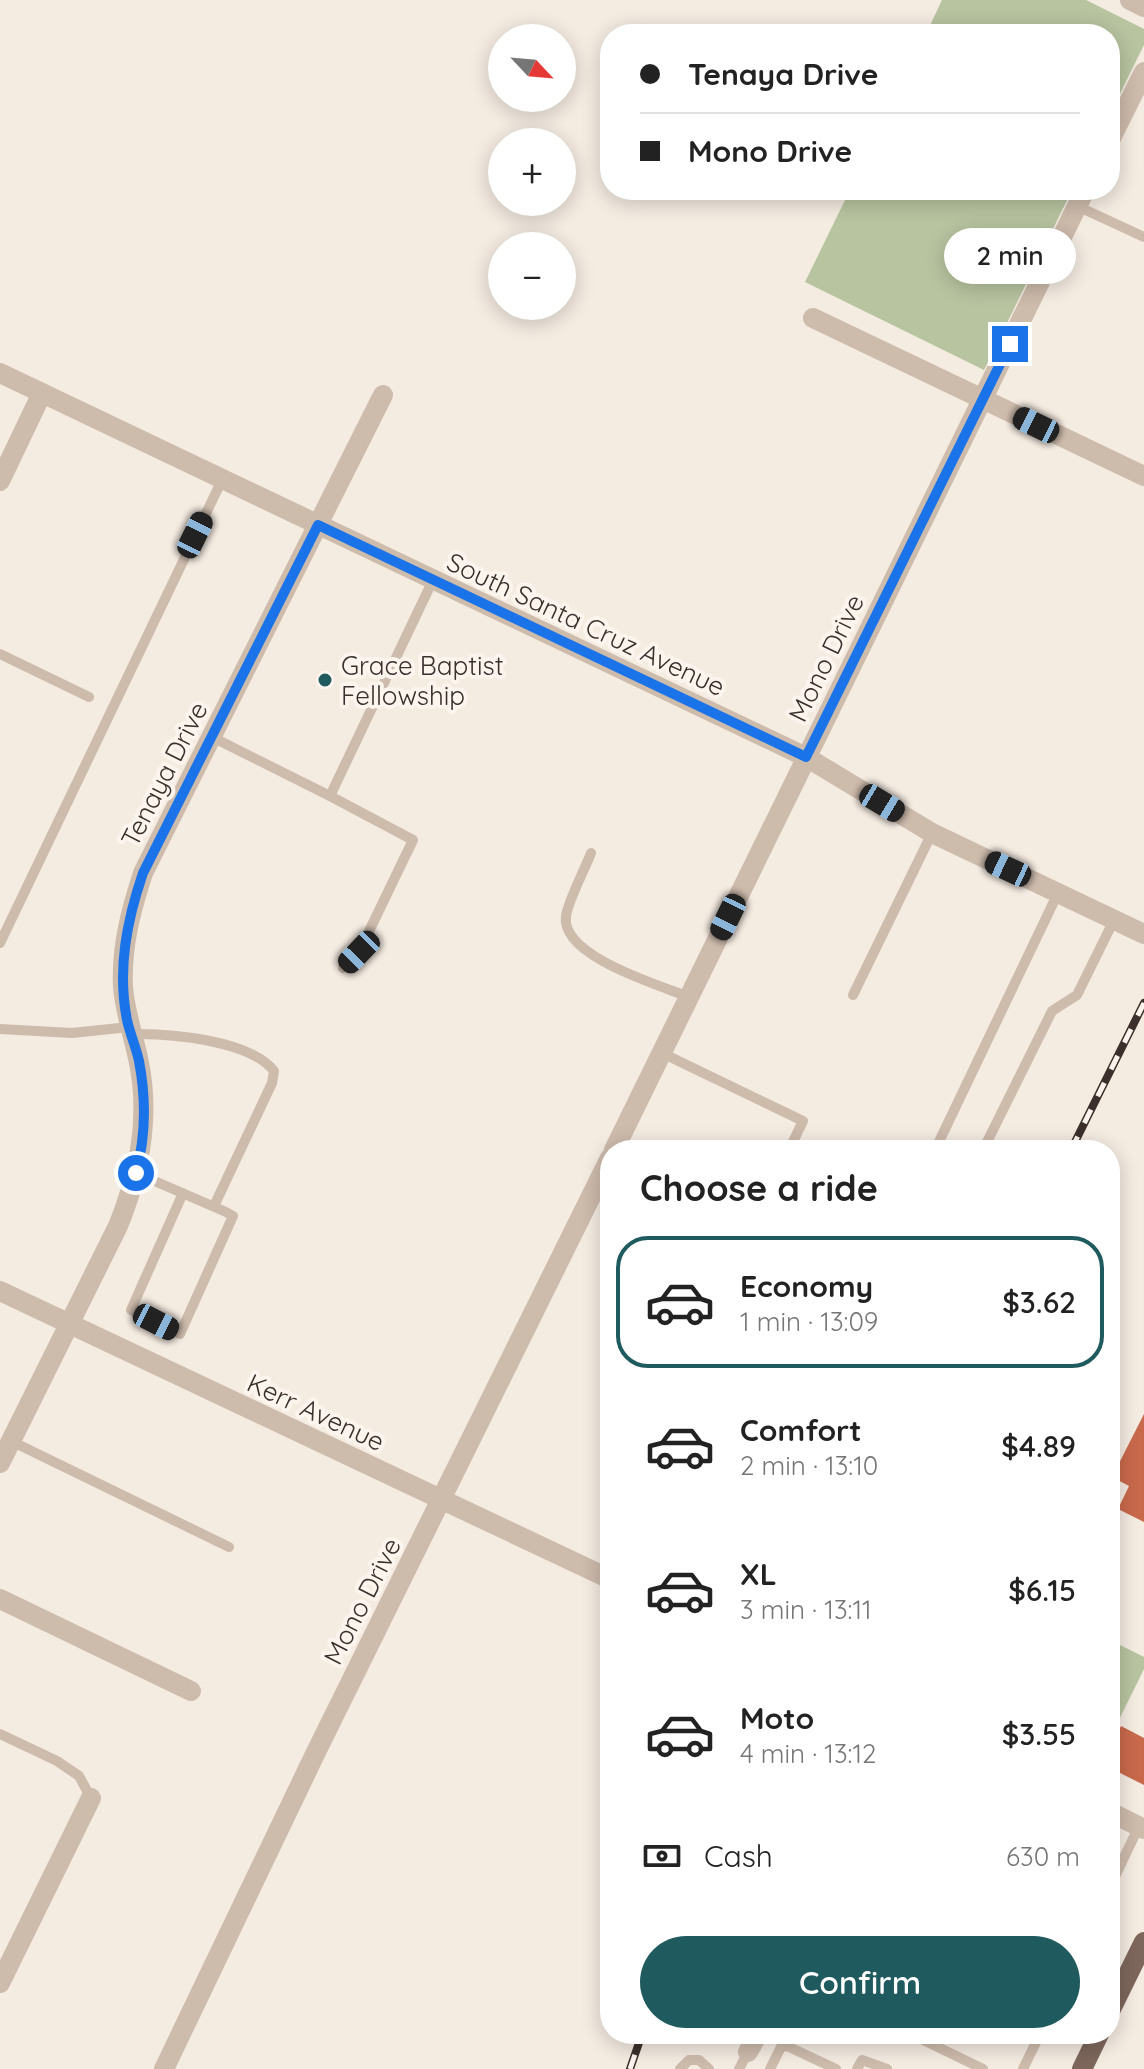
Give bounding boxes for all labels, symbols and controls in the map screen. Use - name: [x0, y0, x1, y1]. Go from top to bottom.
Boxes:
- north arrow: [488, 24, 576, 112]
- map controls: [488, 24, 576, 320]
- text: Tenaya Drive: [688, 55, 878, 93]
- button: +: [488, 128, 576, 216]
- text: Mono Drive: [688, 132, 852, 170]
- callout: 2 min: [944, 228, 1076, 284]
- button: −: [488, 232, 576, 320]
- text: 2 min: [976, 239, 1044, 272]
- route end: [992, 326, 1028, 362]
- car: [1009, 404, 1063, 446]
- car: [174, 508, 216, 562]
- street label: South Santa Cruz Avenue: [442, 545, 730, 703]
- street label: Mono Drive: [781, 589, 871, 727]
- place label: Grace Baptist Fellowship: [341, 649, 504, 712]
- marker: Grace Baptist Fellowship: [316, 671, 334, 689]
- street label: Tenaya Drive: [113, 696, 215, 852]
- car: [855, 780, 909, 826]
- car: [981, 848, 1035, 890]
- car: [707, 890, 749, 944]
- car: [334, 926, 384, 978]
- route start: [118, 1155, 154, 1191]
- text: Choose a ride: [640, 1165, 878, 1210]
- icon: car: [644, 1266, 716, 1338]
- text: Economy: [740, 1267, 873, 1305]
- text: $3.62: [1002, 1283, 1076, 1321]
- car: [129, 1300, 183, 1344]
- text: 1 min · 13:09: [740, 1305, 878, 1338]
- street label: Kerr Avenue: [242, 1366, 390, 1458]
- icon: car: [644, 1410, 716, 1482]
- text: Comfort: [740, 1411, 861, 1449]
- text: $4.89: [1001, 1427, 1076, 1465]
- text: 2 min · 13:10: [740, 1449, 878, 1482]
- street label: Mono Drive: [316, 1532, 408, 1670]
- icon: car: [644, 1554, 716, 1626]
- text: XL: [740, 1555, 777, 1593]
- text: $6.15: [1008, 1571, 1076, 1609]
- text: 3 min · 13:11: [740, 1593, 872, 1626]
- icon: car: [644, 1698, 716, 1770]
- text: Moto: [740, 1699, 814, 1737]
- text: $3.55: [1002, 1715, 1076, 1753]
- text: 4 min · 13:12: [740, 1737, 877, 1770]
- icon: cash: [640, 1834, 684, 1878]
- text: Cash: [704, 1837, 773, 1875]
- text: 630 m: [1006, 1840, 1080, 1873]
- button: Confirm: [640, 1936, 1080, 2028]

